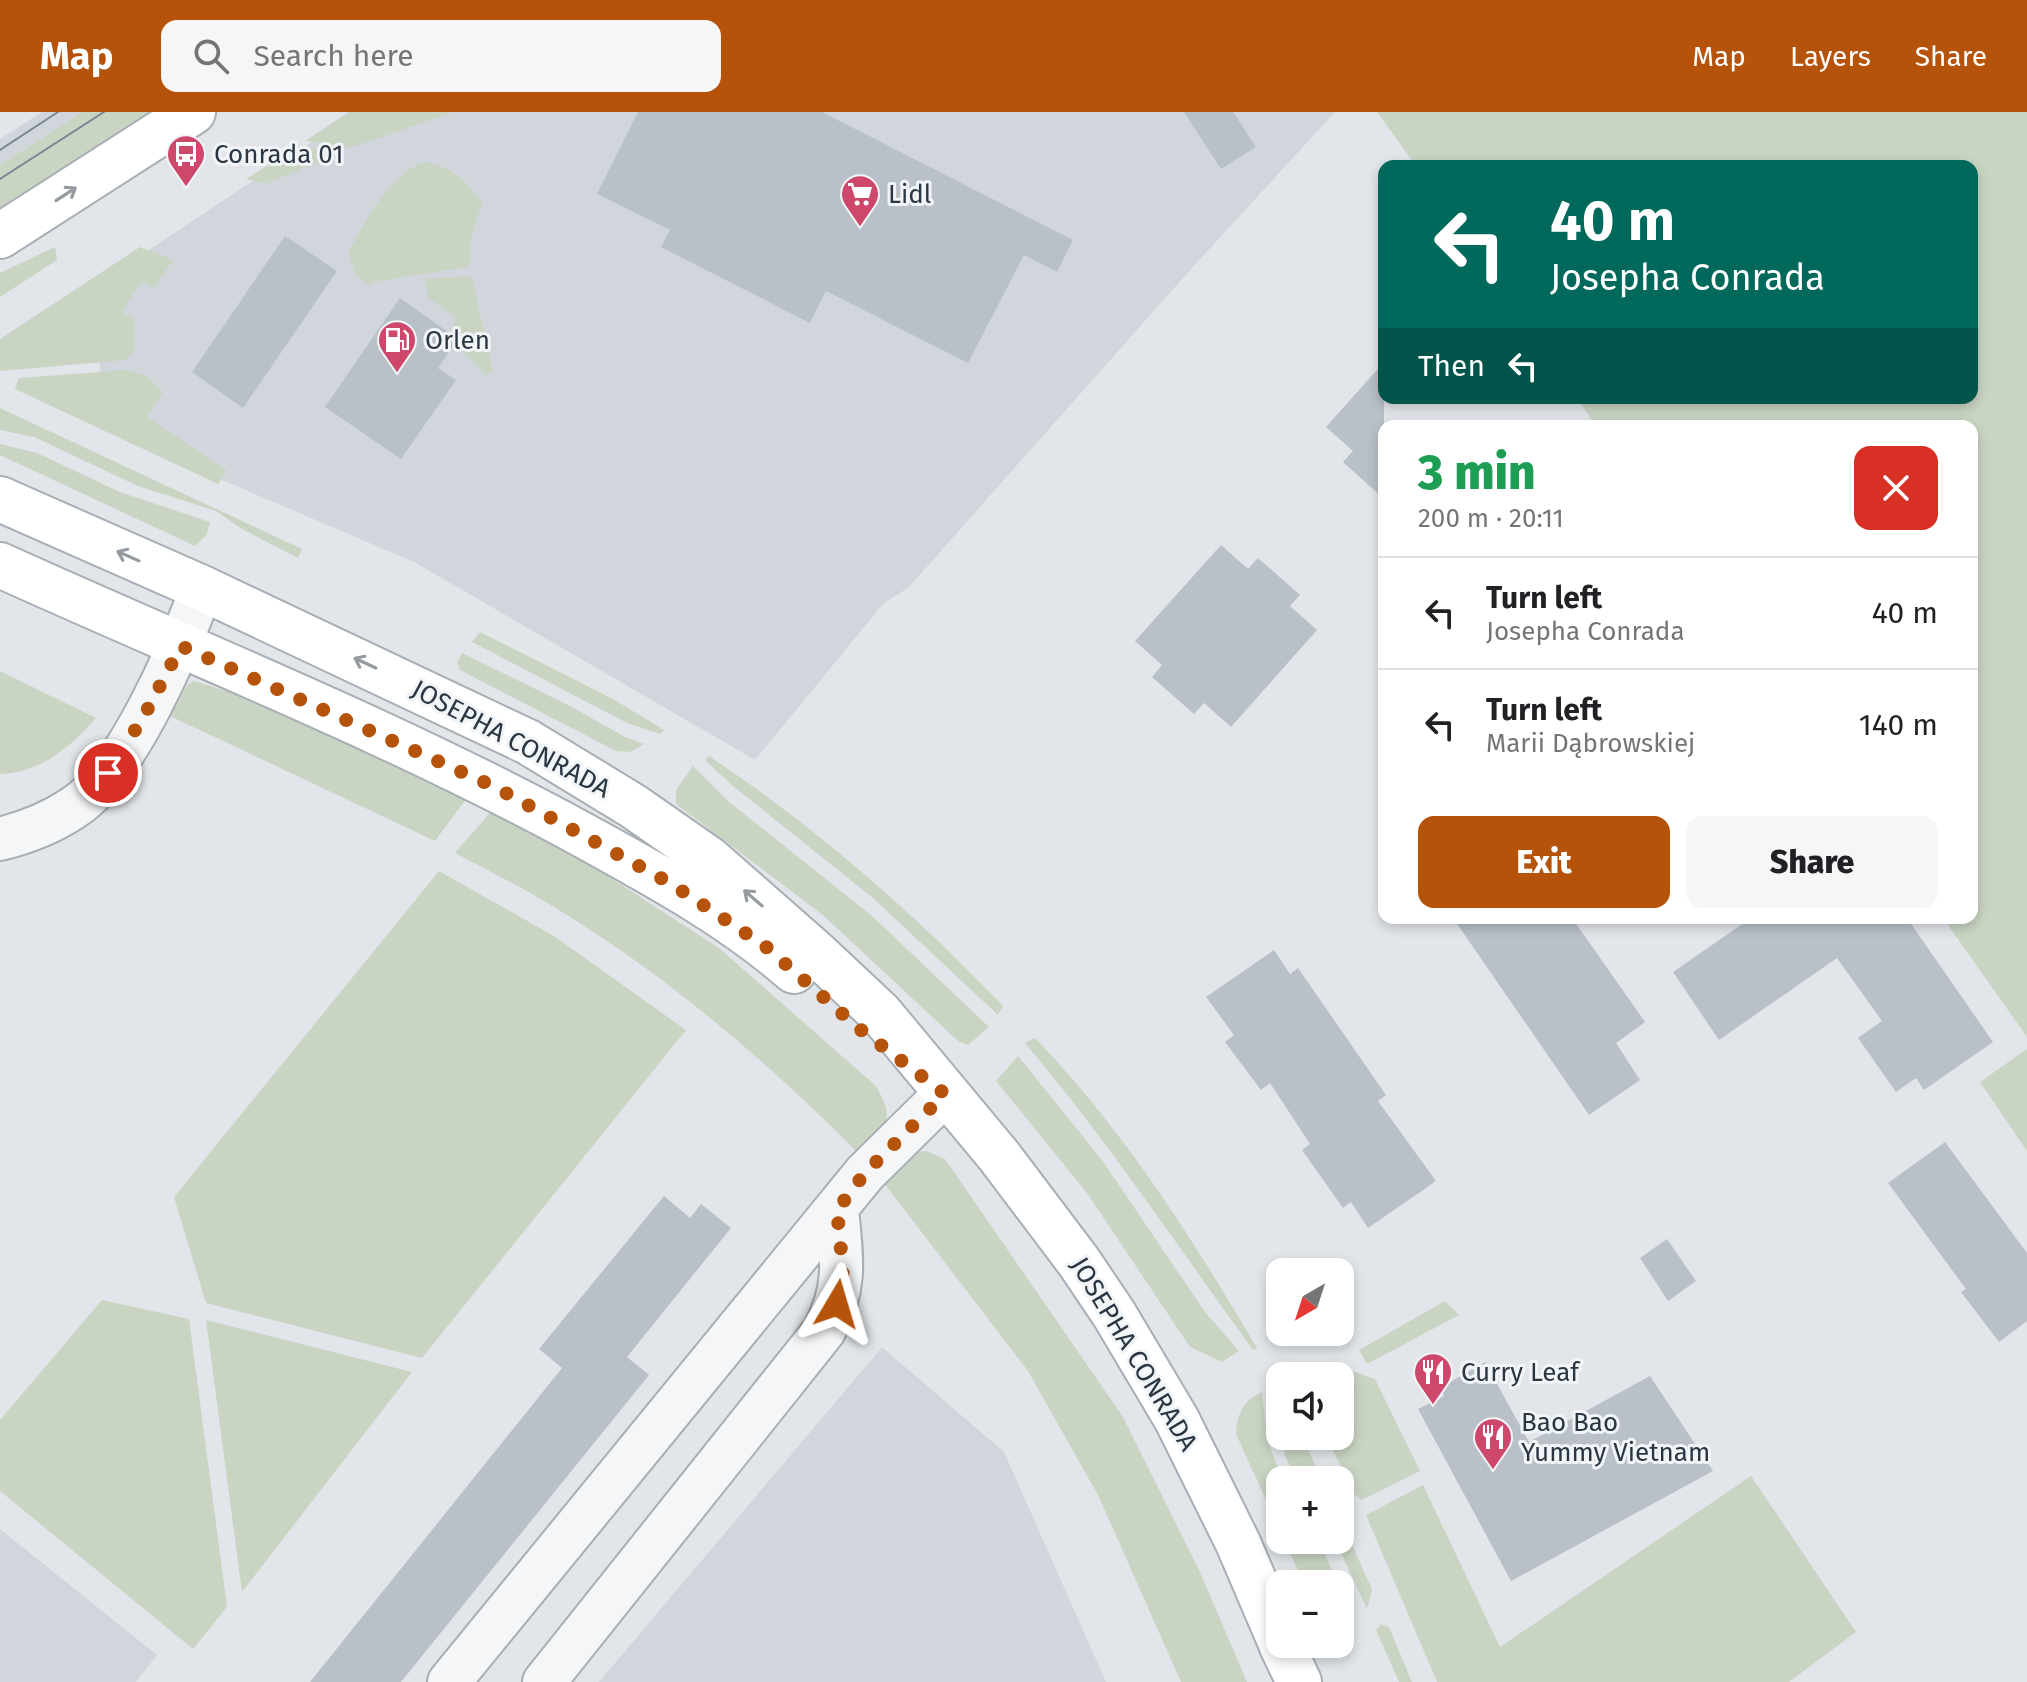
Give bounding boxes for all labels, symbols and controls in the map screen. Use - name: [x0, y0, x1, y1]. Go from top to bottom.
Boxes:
- search box: [161, 20, 721, 92]
- text: Map: [40, 33, 113, 79]
- icon: search: [189, 34, 233, 78]
- text: Search here: [253, 38, 414, 74]
- text: Map: [1692, 40, 1746, 73]
- text: Layers: [1790, 40, 1871, 73]
- text: Share: [1915, 40, 1987, 73]
- bus stop icon: Conrada 01: [165, 133, 207, 188]
- place label: Conrada 01: [214, 139, 343, 170]
- supermarket icon: Lidl: [839, 173, 881, 228]
- place label: Lidl: [888, 179, 932, 210]
- one-way arrow: [54, 185, 76, 202]
- text: 40 m: [1550, 188, 1675, 255]
- icon: left: [1418, 192, 1522, 296]
- text: Josepha Conrada: [1550, 256, 1825, 300]
- fuel station icon: Orlen: [376, 319, 418, 374]
- place label: Orlen: [425, 325, 490, 356]
- icon: left: [1501, 344, 1545, 388]
- text: Then: [1418, 348, 1485, 384]
- text: 3 min: [1418, 444, 1536, 502]
- button: close: [1854, 446, 1938, 530]
- text: 200 m · 20:11: [1418, 503, 1564, 534]
- one-way arrow: [117, 547, 141, 562]
- text: Turn left: [1486, 580, 1602, 616]
- icon: left: [1418, 591, 1462, 635]
- text: 40 m: [1872, 595, 1938, 631]
- text: Josepha Conrada: [1486, 616, 1685, 647]
- one-way arrow: [353, 655, 377, 670]
- street label: JOSEPHA CONRADA: [406, 674, 616, 804]
- text: Turn left: [1486, 692, 1602, 728]
- icon: left: [1418, 703, 1462, 747]
- text: 140 m: [1859, 707, 1938, 743]
- text: Marii Dąbrowskiej: [1486, 728, 1695, 759]
- pin: [74, 739, 142, 807]
- icon: arrive: [86, 751, 130, 795]
- button: Exit: [1418, 816, 1670, 908]
- button: Share: [1686, 816, 1938, 908]
- one-way arrow: [744, 890, 764, 908]
- street label: JOSEPHA CONRADA: [1064, 1252, 1204, 1457]
- north arrow: [1266, 1258, 1354, 1346]
- map controls: [1266, 1258, 1354, 1658]
- position arrow: [795, 1262, 879, 1346]
- restaurant icon: Curry Leaf: [1412, 1351, 1454, 1406]
- place label: Curry Leaf: [1461, 1357, 1581, 1388]
- button: sound: [1266, 1362, 1354, 1450]
- place label: Bao Bao Yummy Vietnam: [1521, 1407, 1710, 1468]
- restaurant icon: Bao Bao Yummy Vietnam: [1472, 1416, 1514, 1471]
- button: +: [1266, 1466, 1354, 1554]
- button: −: [1266, 1570, 1354, 1658]

